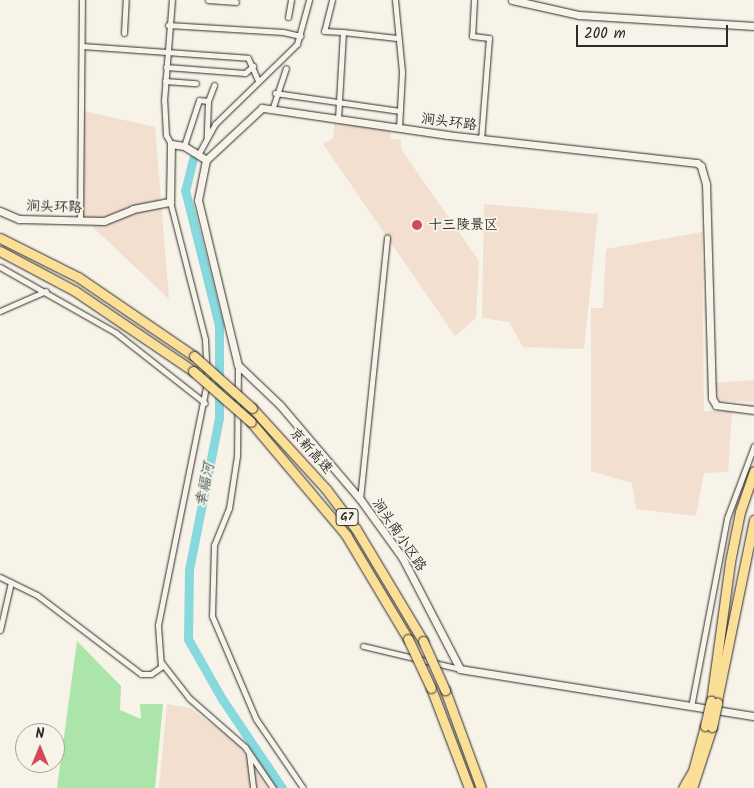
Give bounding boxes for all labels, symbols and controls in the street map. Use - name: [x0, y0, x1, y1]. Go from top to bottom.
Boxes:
- scale bar: [579, 15, 732, 47]
- text: 200 m: [584, 22, 626, 46]
- street label: 涧头环路: [420, 110, 478, 134]
- street label: 涧头环路: [26, 198, 82, 216]
- place label: 十三陵景区: [428, 217, 498, 233]
- marker: 十三陵景区: [410, 218, 424, 232]
- street label: 京新高速: [286, 425, 336, 477]
- water label: 幸福河: [193, 461, 219, 509]
- street label: 涧头南小区路: [369, 495, 429, 575]
- road number: G7: [334, 508, 360, 526]
- north arrow: [15, 723, 65, 773]
- text: N: [36, 723, 44, 745]

